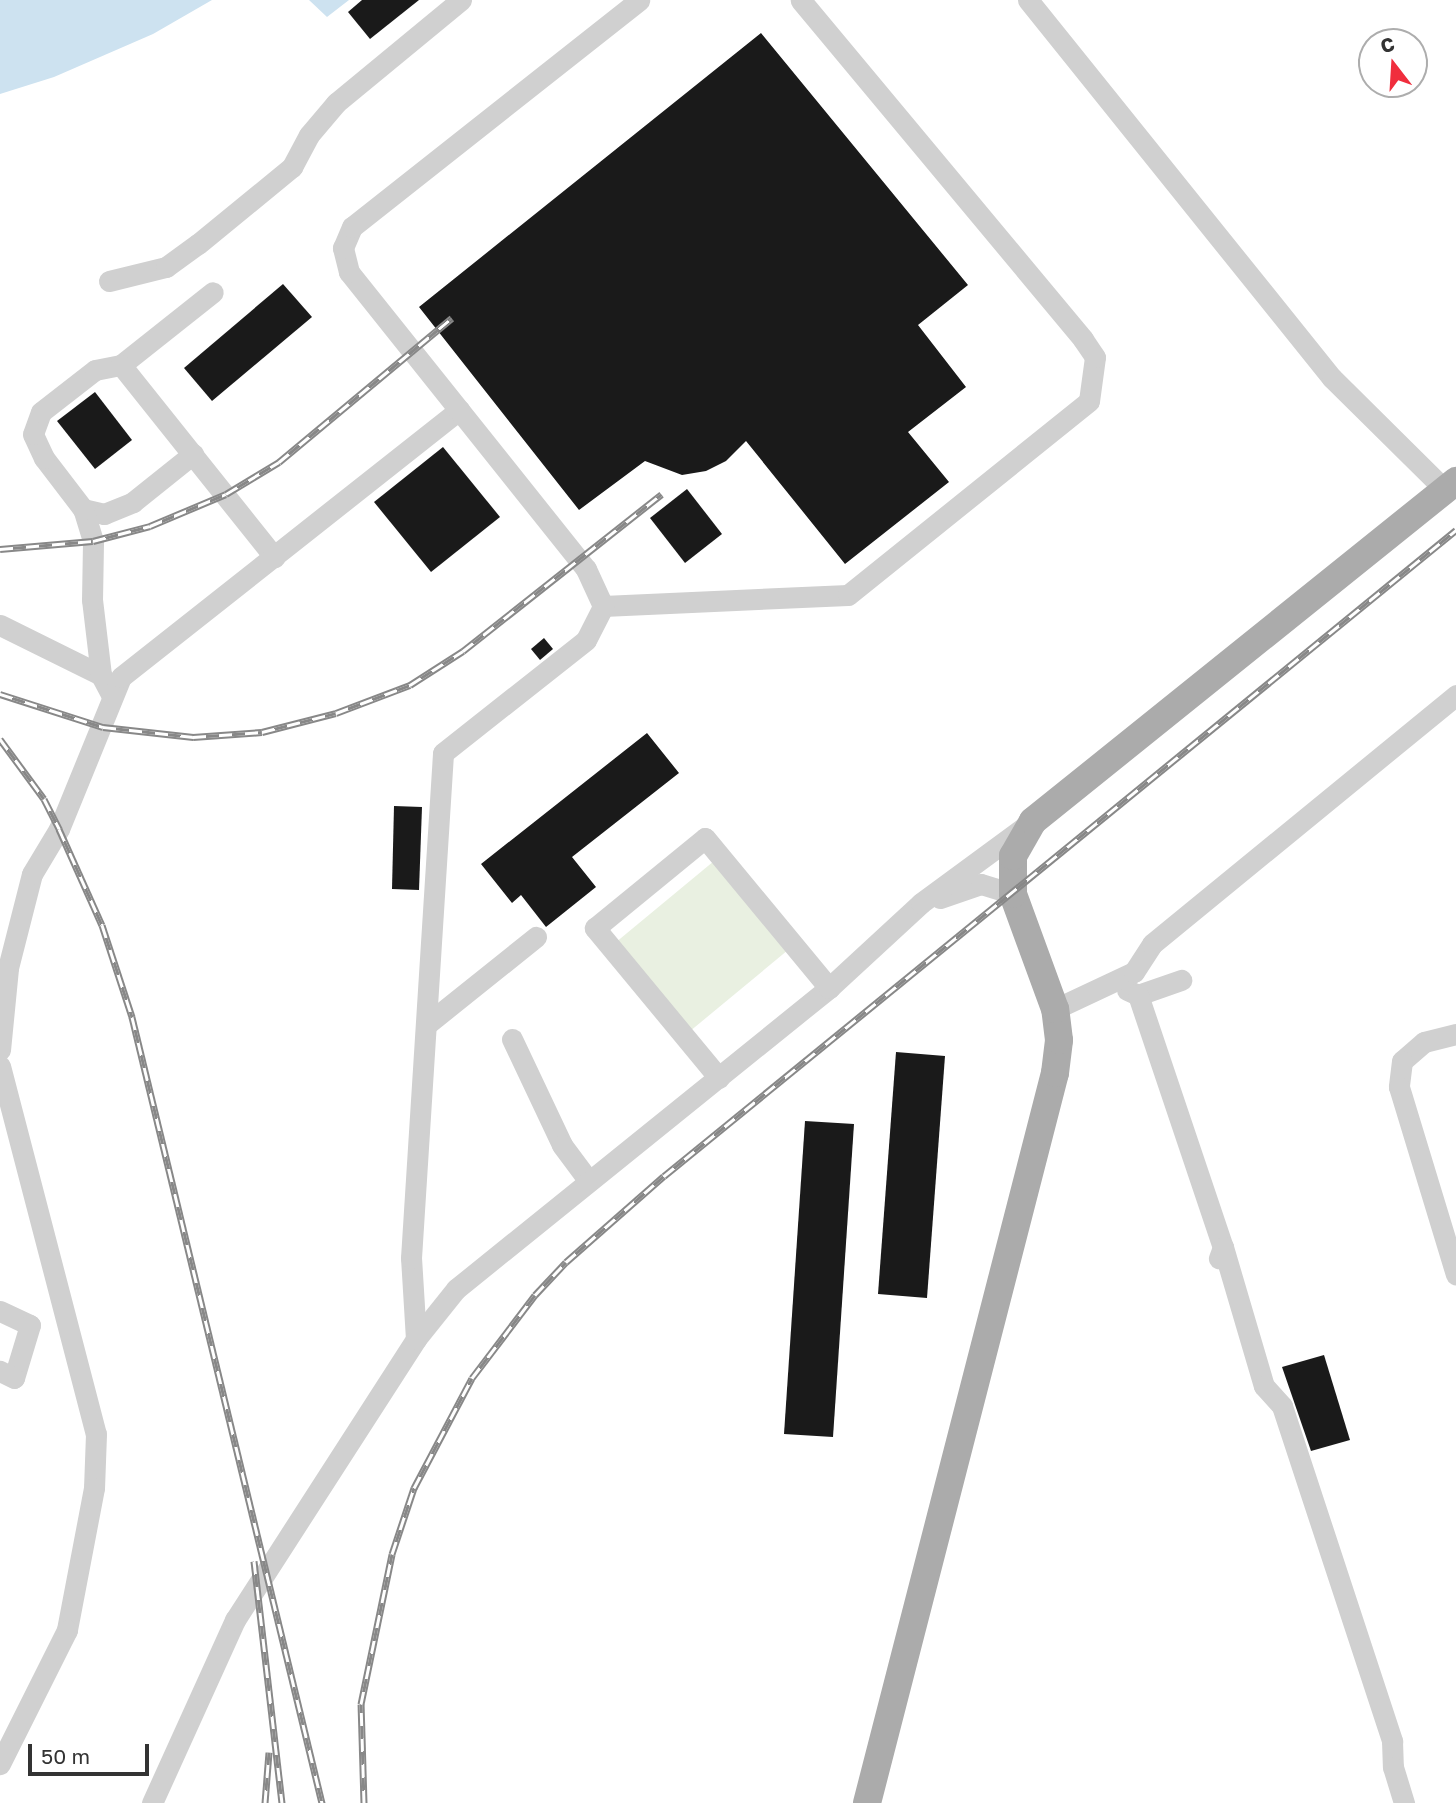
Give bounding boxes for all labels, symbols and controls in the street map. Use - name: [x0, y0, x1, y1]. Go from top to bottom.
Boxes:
- north arrow: [1358, 28, 1428, 98]
- text: С: [1377, 31, 1397, 57]
- scale bar: [32, 1730, 152, 1774]
- text: 50 m: [41, 1743, 90, 1769]

